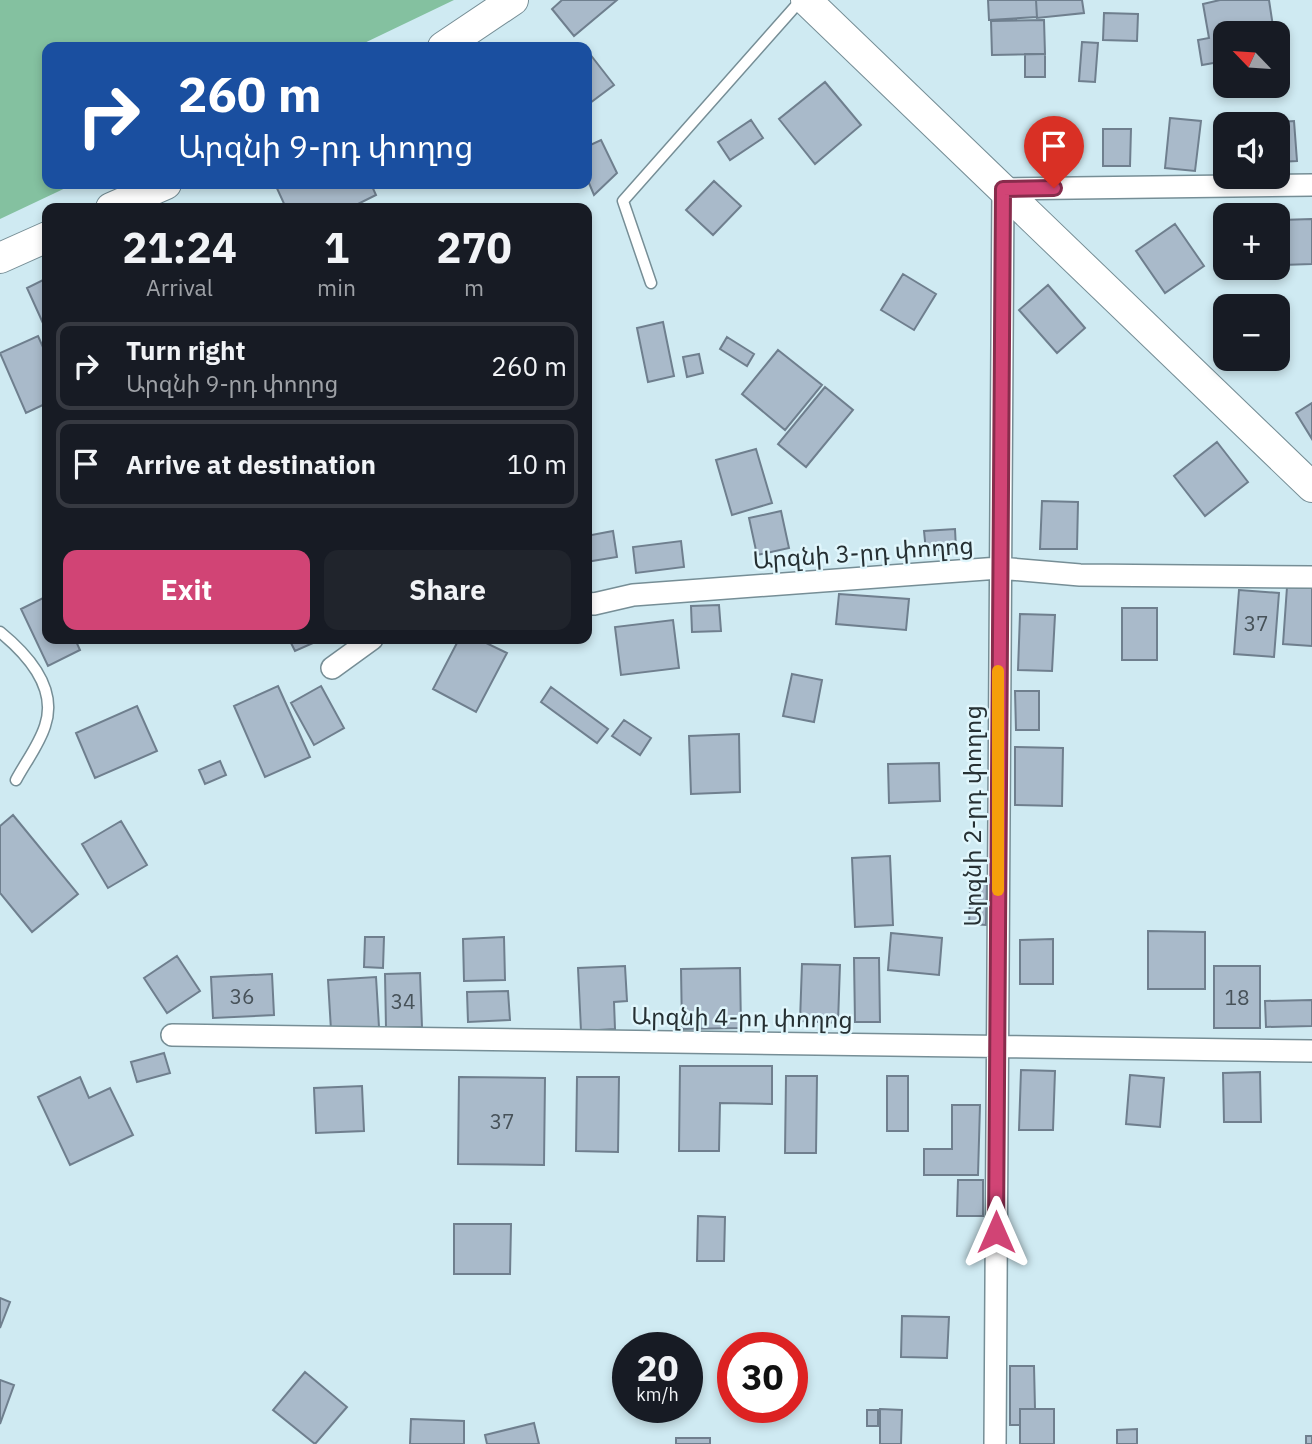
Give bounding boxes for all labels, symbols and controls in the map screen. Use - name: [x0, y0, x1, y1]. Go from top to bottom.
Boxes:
- north arrow: [1213, 21, 1290, 98]
- map controls: [1213, 21, 1290, 371]
- text: 260 m: [178, 62, 322, 125]
- icon: right: [63, 70, 154, 161]
- button: sound: [1213, 112, 1290, 189]
- pin: [1024, 116, 1084, 188]
- text: Արզնի 9-րդ փողոց: [178, 125, 473, 167]
- icon: arrive: [1035, 127, 1073, 165]
- button: +: [1213, 203, 1290, 280]
- text: 21:24: [122, 220, 237, 275]
- text: 1: [324, 220, 349, 275]
- text: 270: [436, 220, 512, 275]
- text: Arrival: [146, 272, 213, 302]
- text: min: [317, 272, 356, 302]
- text: m: [464, 272, 484, 302]
- button: −: [1213, 294, 1290, 371]
- text: Turn right: [126, 333, 245, 367]
- icon: right: [67, 347, 105, 385]
- text: 260 m: [491, 349, 567, 383]
- text: Արզնի 9-րդ փողոց: [126, 368, 338, 398]
- icon: arrive: [67, 445, 105, 483]
- text: Arrive at destination: [126, 447, 376, 481]
- text: 10 m: [507, 447, 567, 481]
- street label: Արզնի 3-րդ փողոց: [751, 528, 975, 576]
- button: Exit: [63, 550, 310, 630]
- button: Share: [324, 550, 571, 630]
- house number: 37: [1243, 609, 1269, 637]
- street label: Արզնի 2-րդ փողոց: [956, 705, 988, 927]
- house number: 36: [229, 982, 255, 1010]
- house number: 18: [1224, 983, 1250, 1011]
- house number: 34: [390, 987, 416, 1015]
- street label: Արզնի 4-րդ փողոց: [631, 999, 853, 1035]
- house number: 37: [489, 1107, 515, 1135]
- position arrow: [959, 1195, 1033, 1269]
- speed limit sign: 30: [717, 1332, 808, 1423]
- text: 20: [636, 1345, 679, 1391]
- text: km/h: [636, 1383, 679, 1406]

